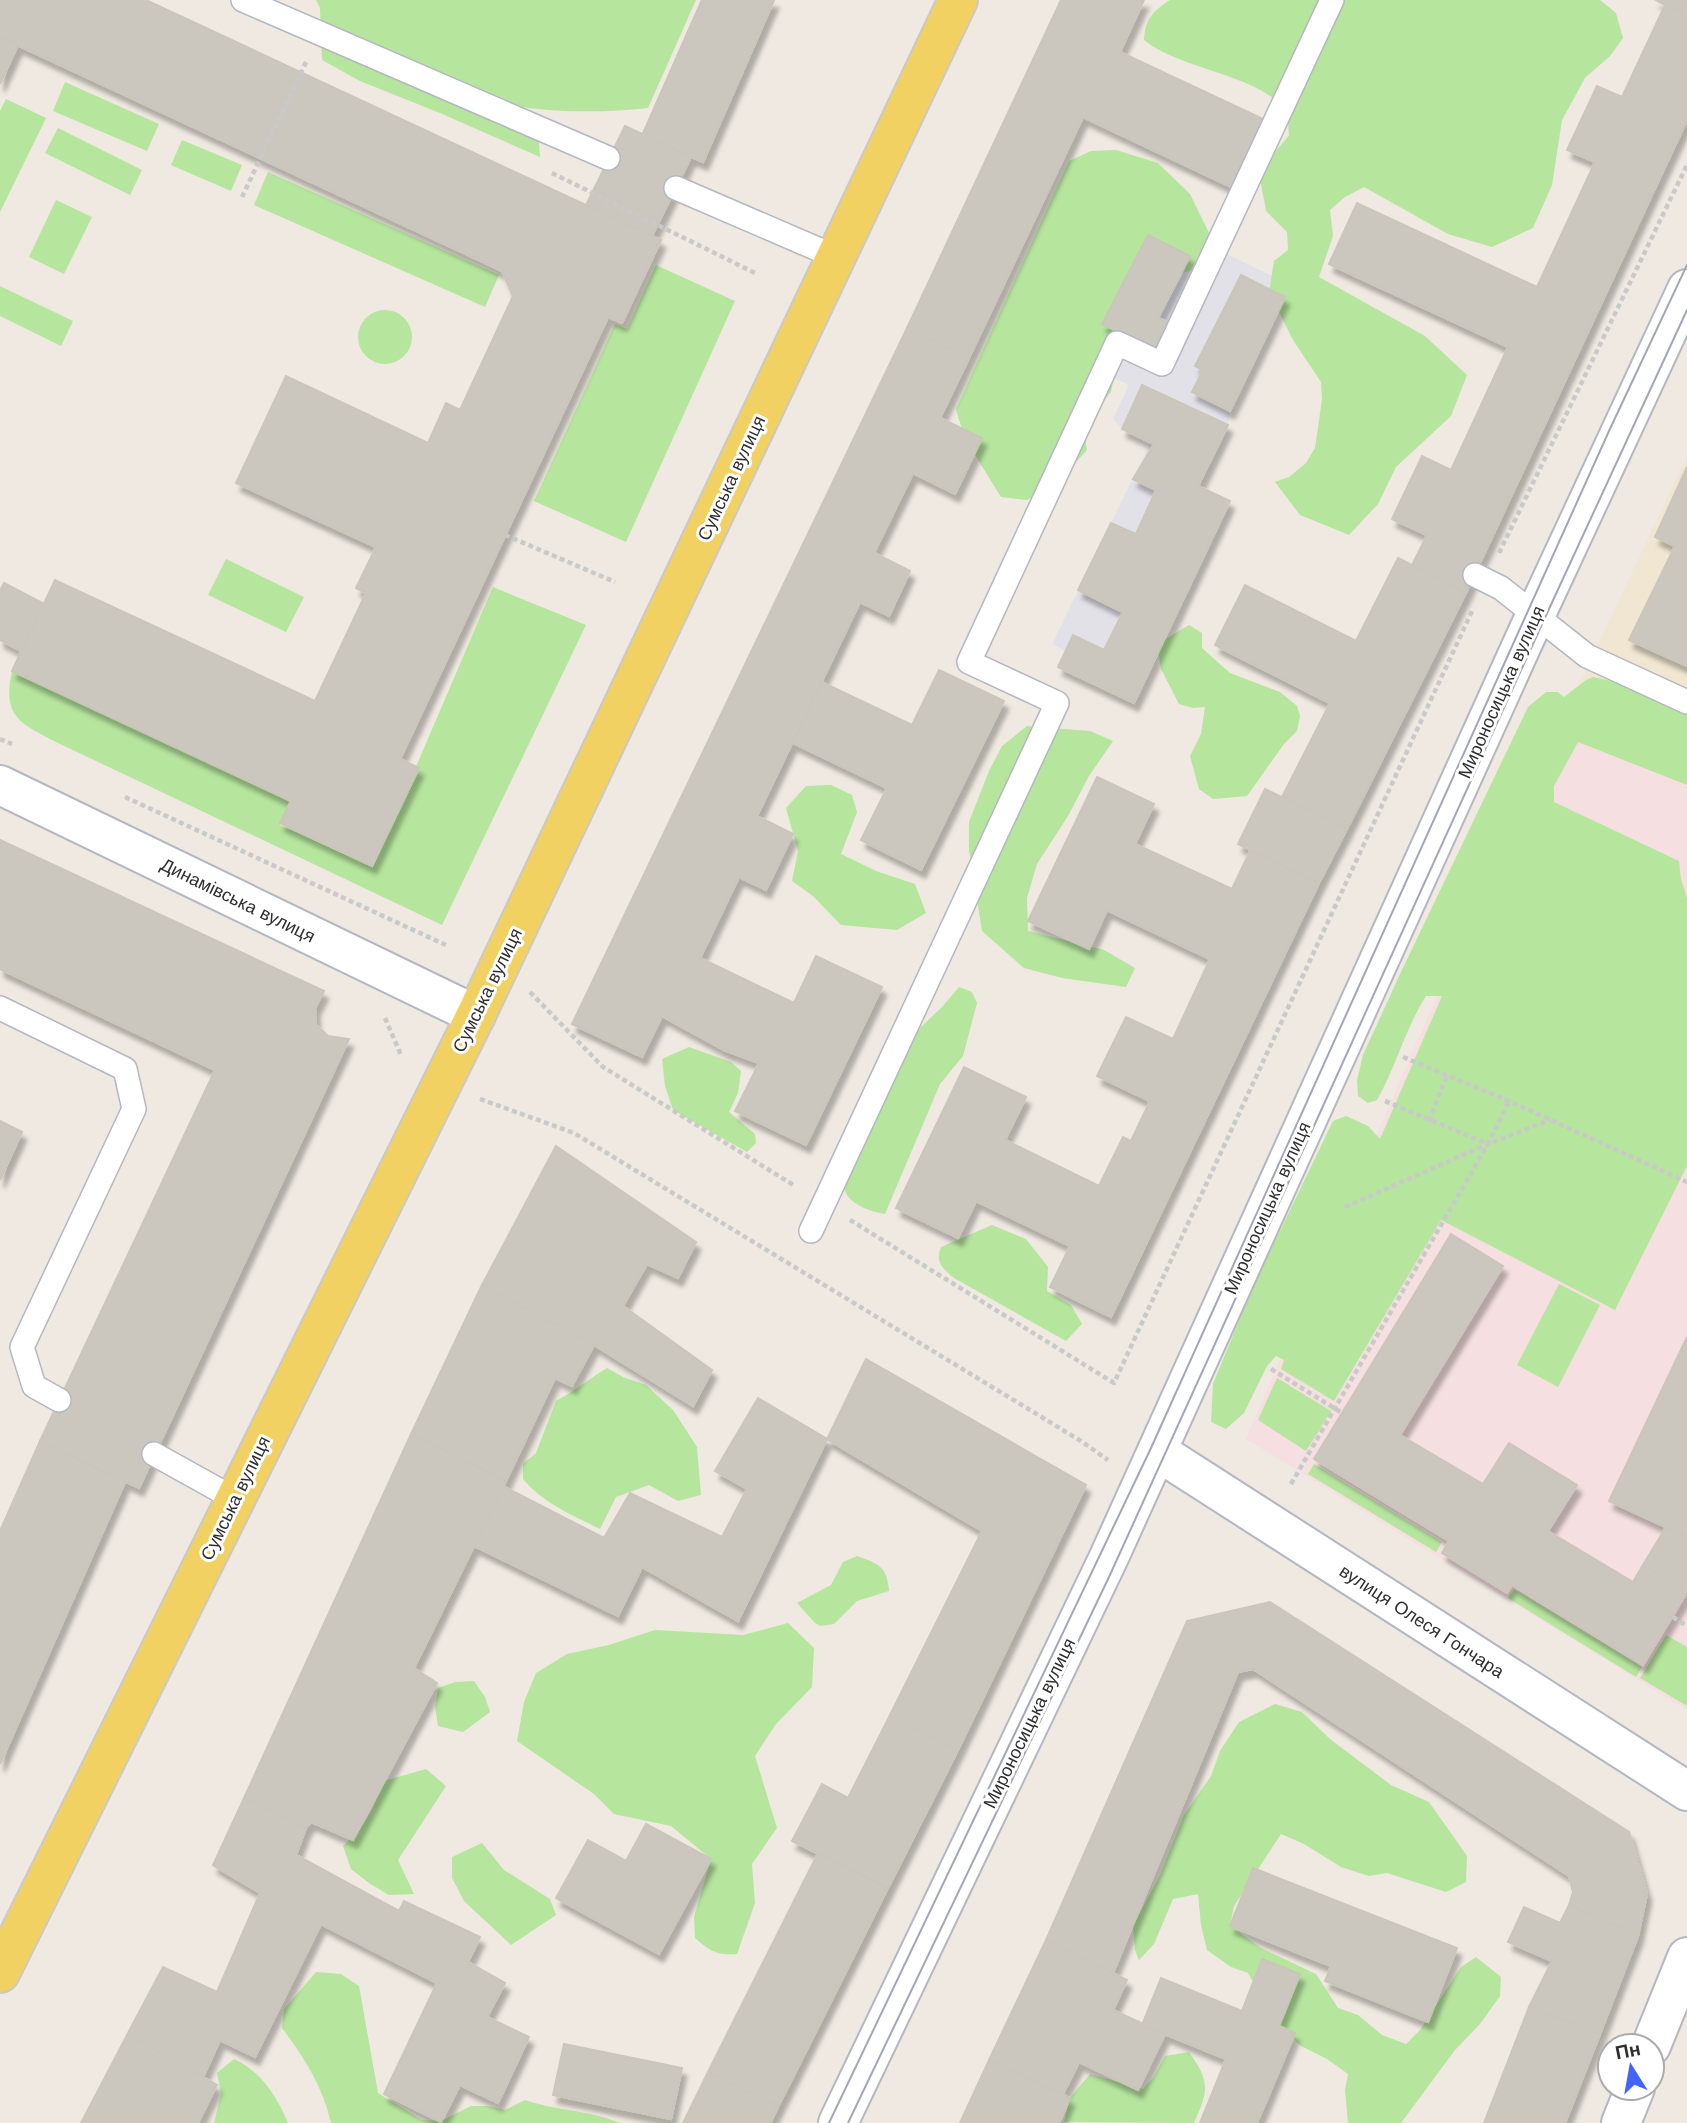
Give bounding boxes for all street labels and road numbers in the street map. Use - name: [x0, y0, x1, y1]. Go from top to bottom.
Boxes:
- street label: Сумська вулиця: [693, 412, 769, 544]
- street label: Мироносицька вулиця: [1453, 603, 1549, 781]
- street label: Динамівська вулиця: [157, 853, 319, 947]
- street label: Сумська вулиця: [448, 925, 526, 1055]
- street label: Мироносицька вулиця: [1219, 1119, 1315, 1297]
- street label: Сумська вулиця: [196, 1433, 274, 1563]
- street label: вулиця Олеся Гончара: [1336, 1560, 1509, 1683]
- street label: Мироносицька вулиця: [979, 1635, 1079, 1811]

